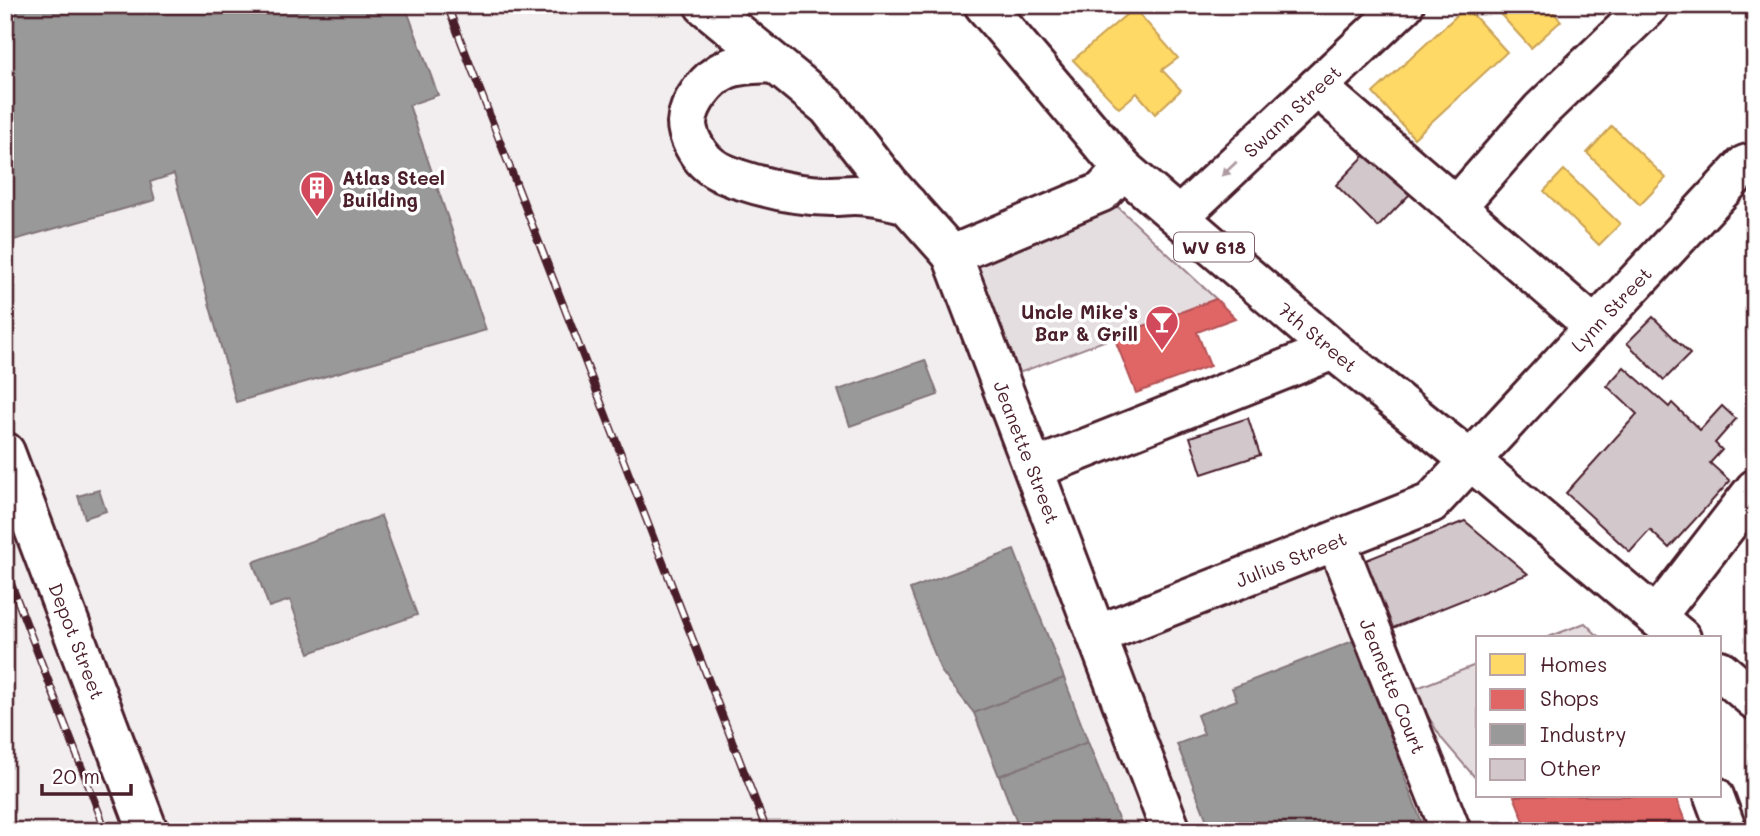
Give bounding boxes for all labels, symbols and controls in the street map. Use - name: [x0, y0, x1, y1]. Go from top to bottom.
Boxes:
- street label: Swann Street: [1238, 59, 1346, 163]
- one-way arrow: [1221, 161, 1238, 178]
- place label: Atlas Steel Building: [342, 165, 445, 212]
- building icon: Atlas Steel Building: [298, 169, 336, 218]
- road number: WV 618: [1174, 232, 1254, 262]
- street label: Lynn Street: [1565, 261, 1657, 357]
- street label: 7th Street: [1273, 297, 1363, 377]
- place label: Uncle Mike's Bar & Grill: [1021, 299, 1138, 346]
- bar icon: Uncle Mike's Bar & Grill: [1143, 303, 1181, 352]
- street label: Jeanette Street: [988, 377, 1066, 527]
- street label: Julius Street: [1232, 525, 1350, 593]
- street label: Depot Street: [43, 579, 111, 703]
- street label: Jeanette Court: [1354, 615, 1432, 757]
- legend: [1476, 636, 1722, 798]
- text: Homes: [1540, 650, 1607, 677]
- text: Shops: [1540, 684, 1599, 711]
- text: Industry: [1540, 720, 1627, 747]
- scale bar: [42, 752, 131, 796]
- text: Other: [1540, 754, 1601, 781]
- text: 20 m: [52, 762, 100, 789]

